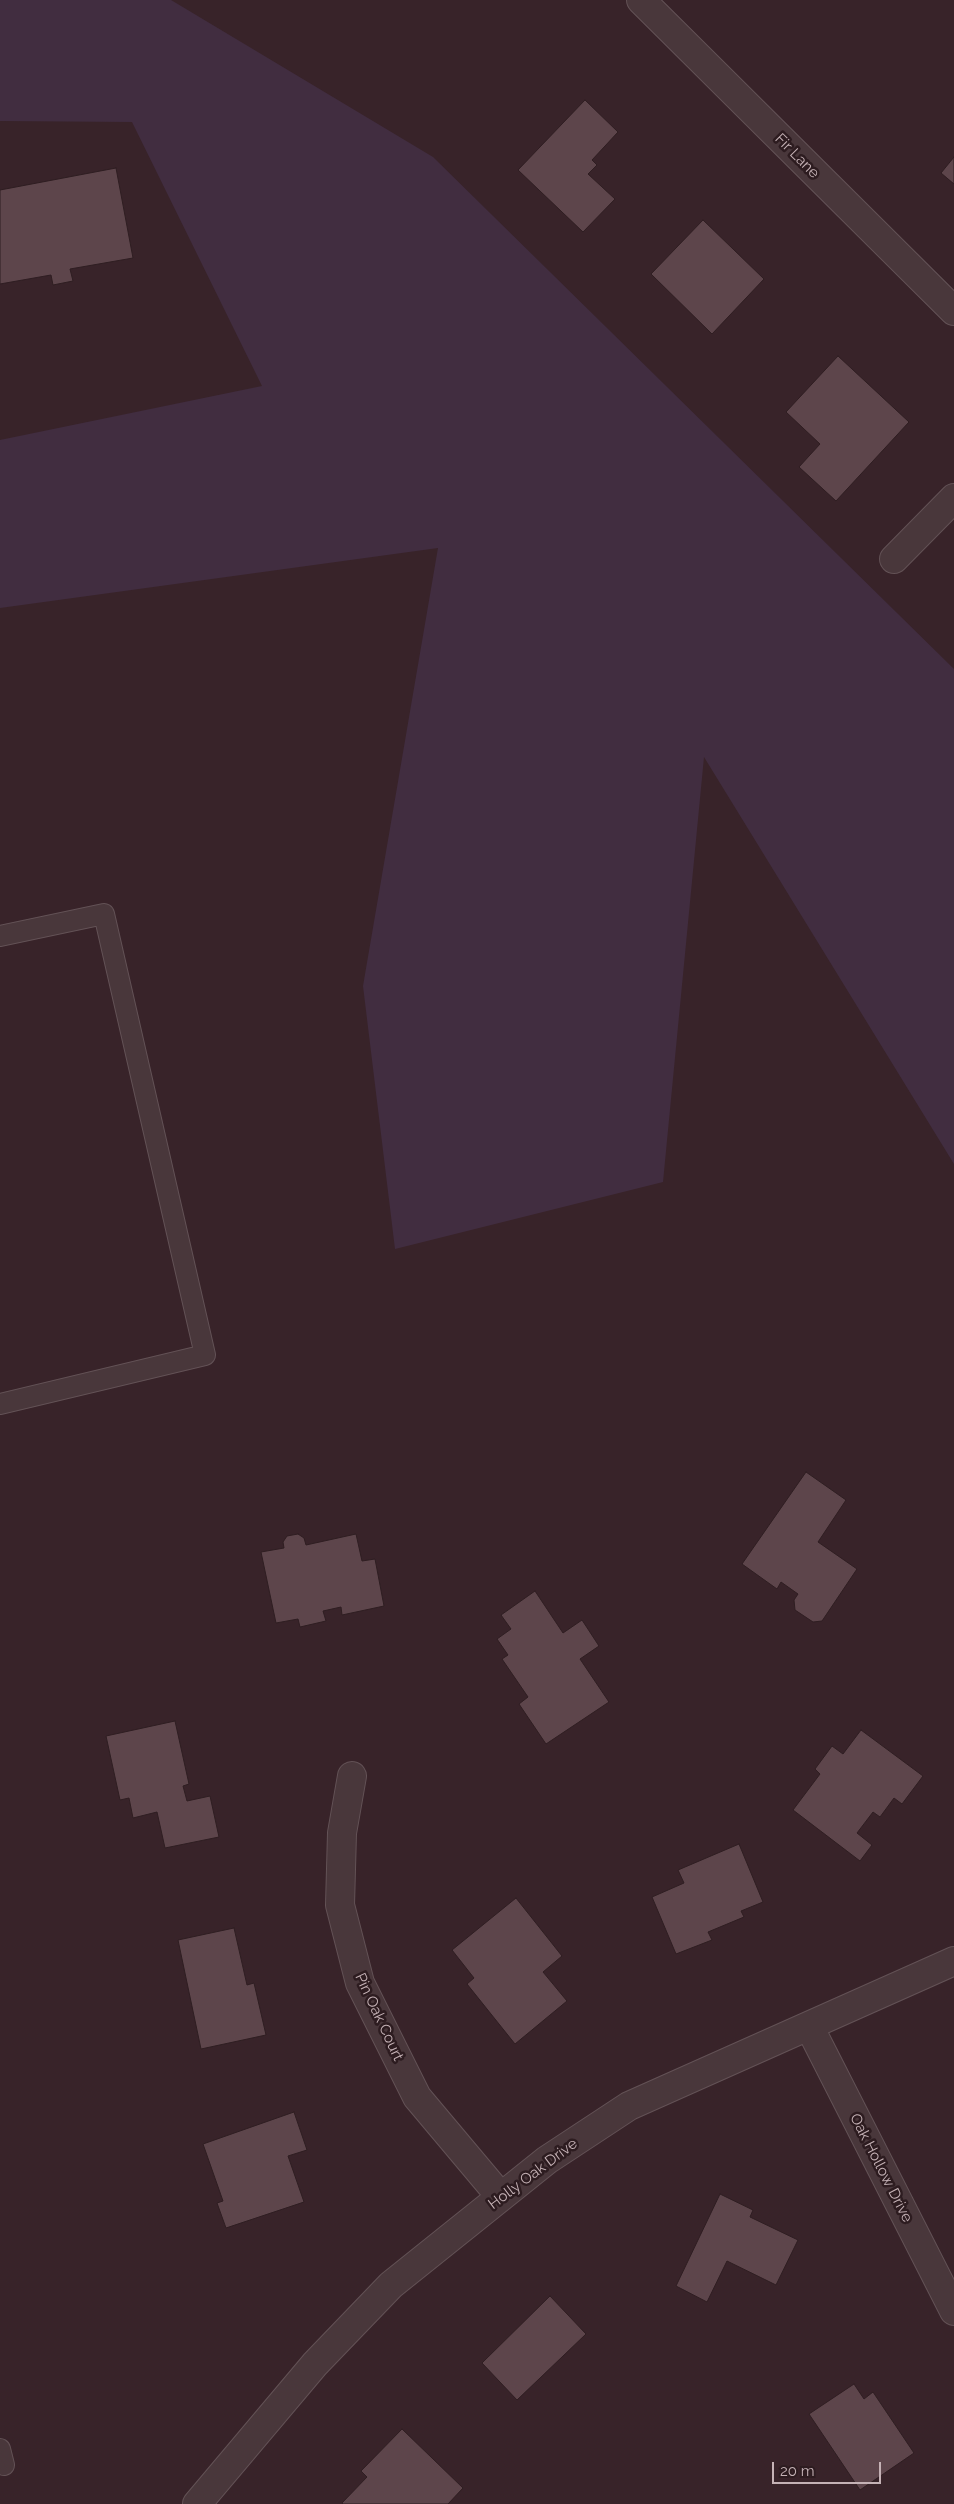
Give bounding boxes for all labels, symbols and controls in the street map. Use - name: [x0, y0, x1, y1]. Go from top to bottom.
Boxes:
- street label: Fir Lane: [771, 130, 823, 182]
- street label: Pin Oak Court: [351, 1970, 407, 2064]
- street label: Oak Hollow Drive: [846, 2111, 916, 2225]
- street label: Holly Oak Drive: [485, 2135, 581, 2213]
- scale bar: [774, 2452, 883, 2484]
- text: 20 m: [780, 2462, 815, 2480]

